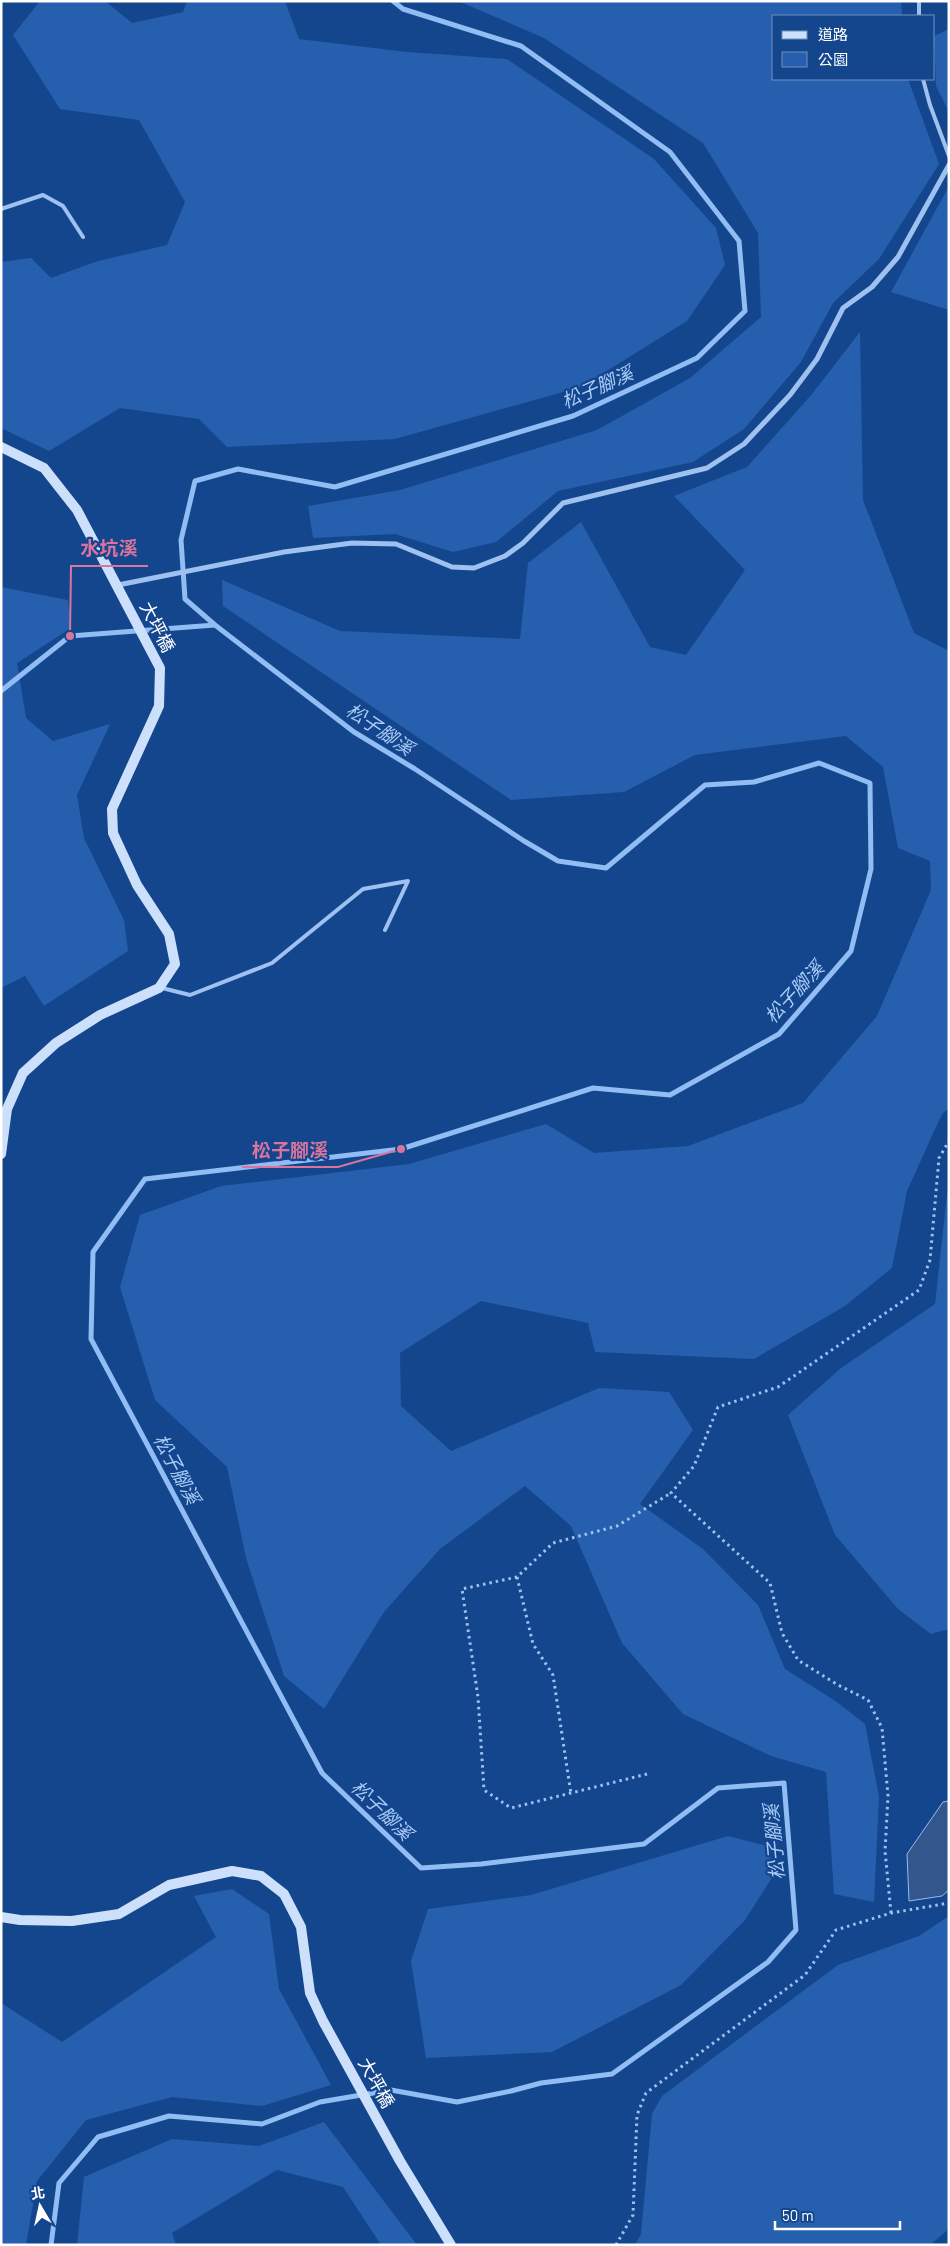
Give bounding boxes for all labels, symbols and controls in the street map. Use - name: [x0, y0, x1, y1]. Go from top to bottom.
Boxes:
- legend: [772, 15, 935, 80]
- text: 道路: [818, 25, 848, 43]
- text: 公園: [818, 50, 848, 68]
- water label: 松子腳溪: [557, 359, 639, 413]
- callout: 水坑溪: [71, 532, 148, 566]
- text: 水坑溪: [80, 536, 138, 559]
- street label: 大坪橋: [136, 597, 180, 656]
- water label: 松子腳溪: [342, 698, 421, 761]
- water label: 松子腳溪: [759, 954, 830, 1027]
- callout: 松子腳溪: [242, 1133, 338, 1167]
- text: 松子腳溪: [252, 1138, 328, 1161]
- water label: 松子腳溪: [149, 1430, 207, 1510]
- water label: 松子腳溪: [347, 1775, 420, 1846]
- water label: 松子腳溪: [758, 1800, 788, 1881]
- street label: 大坪橋: [354, 2054, 400, 2111]
- north arrow: [15, 2181, 65, 2231]
- text: 北: [30, 2183, 46, 2202]
- scale bar: [775, 2198, 900, 2230]
- text: 50 m: [782, 2206, 814, 2224]

